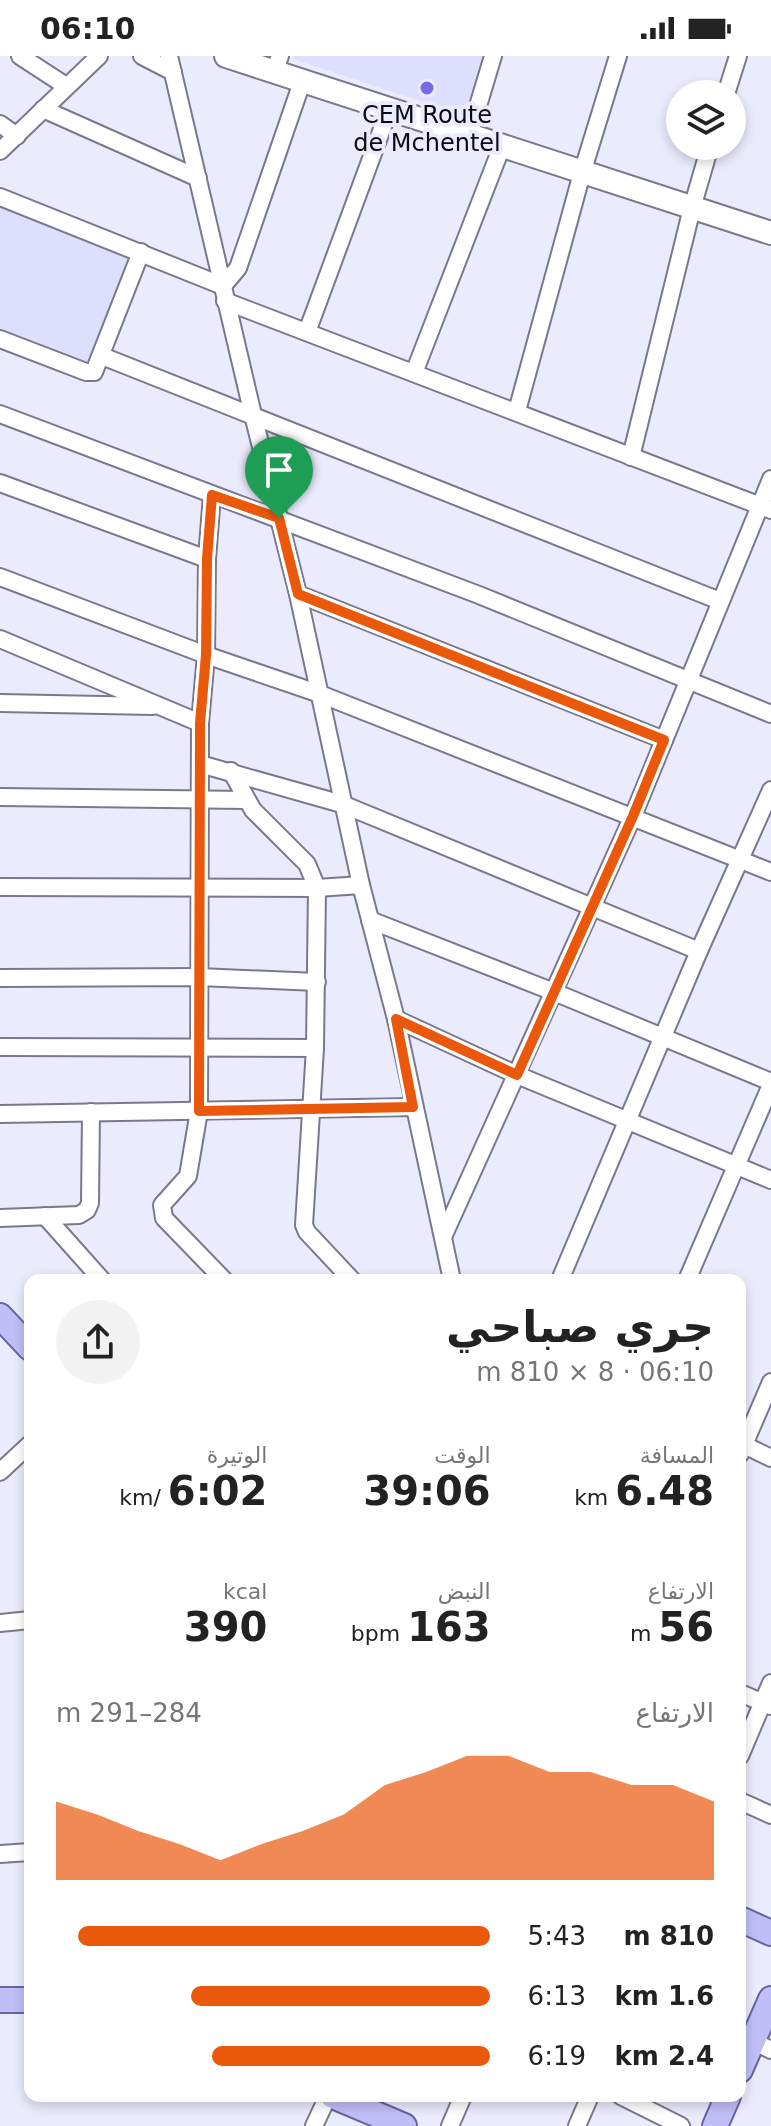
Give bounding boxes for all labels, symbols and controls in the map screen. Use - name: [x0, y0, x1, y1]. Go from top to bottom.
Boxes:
- text: 06:10: [40, 11, 136, 46]
- marker: CEM Route de Mchentel: [418, 79, 436, 97]
- map controls: [666, 80, 746, 160]
- button: layers: [666, 80, 746, 160]
- place label: CEM Route de Mchentel: [353, 101, 501, 157]
- pin: [245, 436, 313, 518]
- icon: arrive: [257, 448, 301, 492]
- button: share: [56, 1300, 140, 1384]
- text: جري صباحي: [446, 1301, 714, 1352]
- text: 06:10 · 8 × 810 m: [476, 1357, 714, 1387]
- text: الوتيرة: [207, 1443, 267, 1468]
- text: الوقت: [434, 1443, 491, 1468]
- text: المسافة: [640, 1443, 714, 1468]
- text: 6:02: [168, 1468, 267, 1514]
- text: 39:06: [363, 1468, 491, 1514]
- text: 6.48: [615, 1468, 714, 1514]
- text: /km: [119, 1485, 168, 1510]
- text: km: [574, 1485, 615, 1510]
- text: kcal: [223, 1579, 267, 1604]
- text: النبض: [438, 1579, 491, 1604]
- text: الارتفاع: [648, 1579, 714, 1604]
- text: 390: [184, 1604, 267, 1650]
- text: 163: [407, 1604, 491, 1650]
- text: 56: [658, 1604, 714, 1650]
- text: bpm: [351, 1621, 407, 1646]
- text: m: [630, 1621, 658, 1646]
- text: 284–291 m: [56, 1698, 202, 1728]
- text: الارتفاع: [636, 1698, 714, 1728]
- text: 5:43: [528, 1921, 586, 1951]
- text: 810 m: [624, 1921, 714, 1951]
- text: 6:13: [528, 1981, 586, 2011]
- text: 1.6 km: [614, 1981, 714, 2011]
- text: 6:19: [528, 2041, 586, 2071]
- text: 2.4 km: [614, 2041, 714, 2071]

